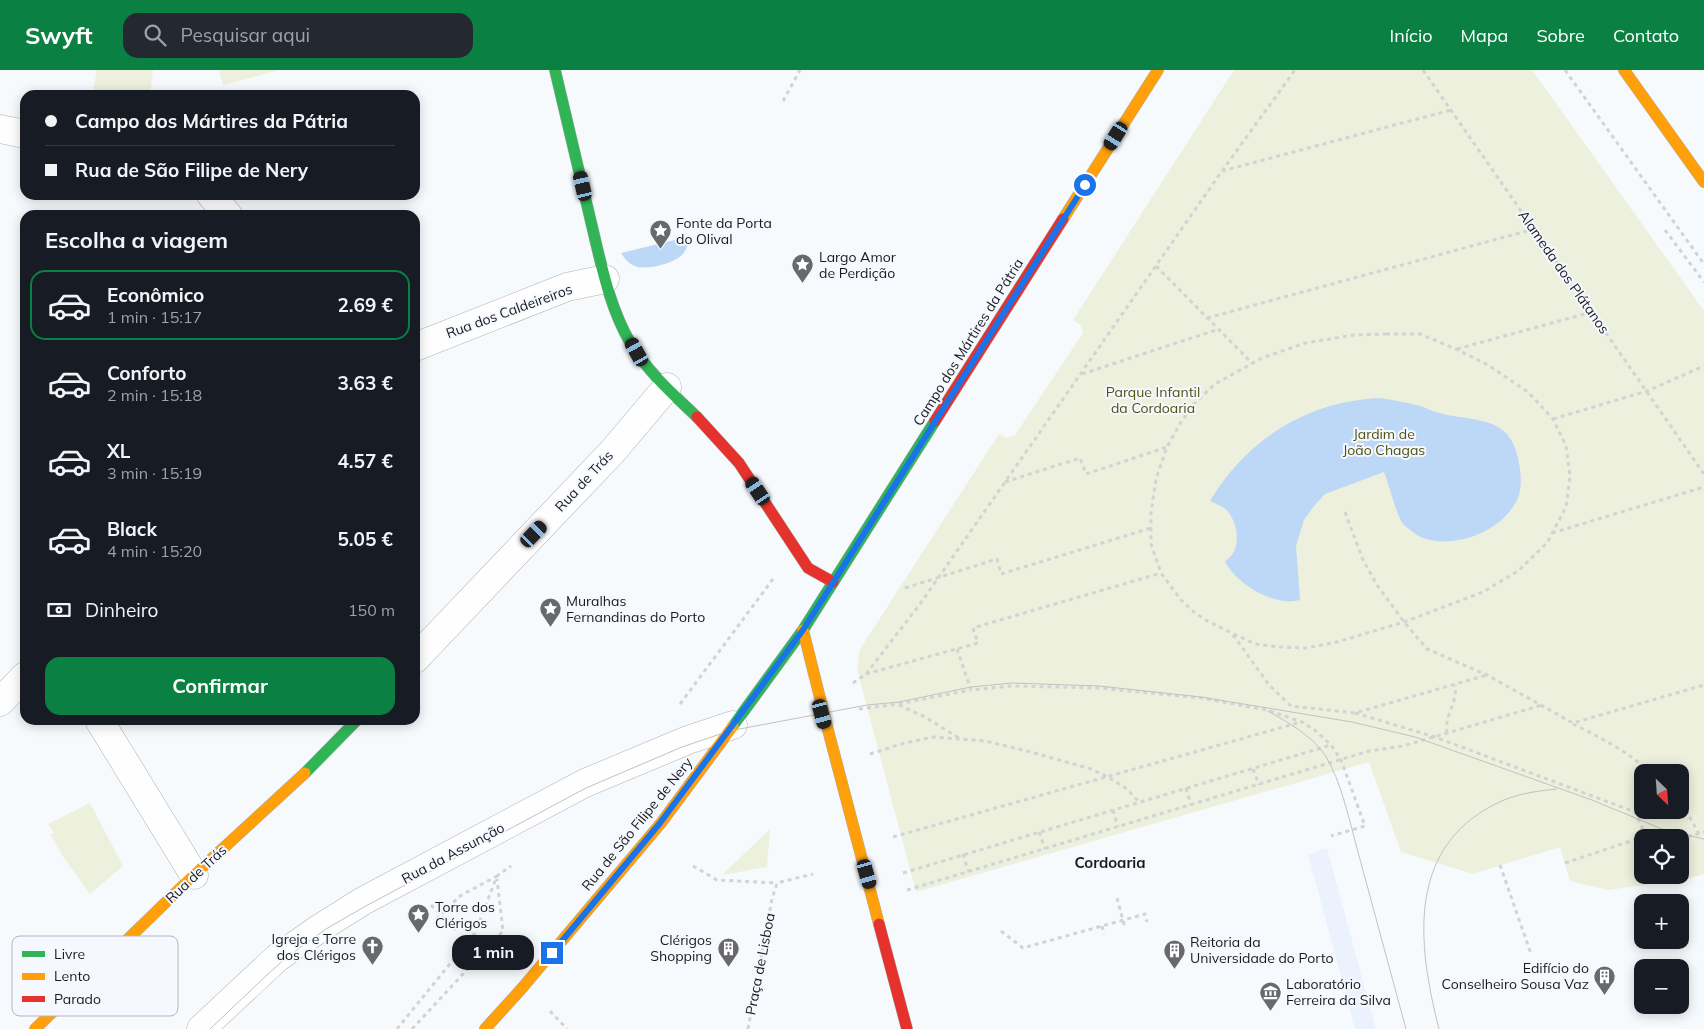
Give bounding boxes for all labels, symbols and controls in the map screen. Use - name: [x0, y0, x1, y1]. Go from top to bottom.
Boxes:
- search box: [123, 13, 473, 58]
- text: Swyft: [25, 20, 93, 50]
- icon: search: [141, 21, 169, 49]
- text: Pesquisar aqui: [181, 23, 310, 47]
- text: Início: [1390, 24, 1433, 47]
- text: Mapa: [1461, 24, 1508, 47]
- text: Sobre: [1536, 24, 1585, 47]
- text: Contato: [1613, 24, 1679, 47]
- text: Campo dos Mártires da Pátria: [75, 109, 348, 133]
- car: [1101, 119, 1130, 153]
- text: Rua de São Filipe de Nery: [75, 158, 308, 182]
- car: [572, 170, 593, 202]
- route start: [1074, 174, 1096, 196]
- street label: Alameda dos Plátanos: [1515, 207, 1613, 337]
- place label: Fonte da Porta do Olival: [676, 214, 772, 248]
- place icon: Fonte da Porta do Olival: [648, 219, 672, 250]
- text: Escolha a viagem: [45, 226, 228, 254]
- place label: Largo Amor de Perdição: [819, 248, 897, 282]
- place icon: Largo Amor de Perdição: [791, 253, 815, 284]
- street label: Campo dos Mártires da Pátria: [909, 255, 1027, 429]
- street label: Rua dos Caldeireiros: [443, 280, 575, 342]
- icon: car: [47, 283, 92, 328]
- text: Econômico: [107, 283, 204, 307]
- text: 2.69 €: [337, 293, 393, 317]
- text: 1 min · 15:17: [107, 307, 202, 327]
- car: [623, 335, 650, 369]
- icon: car: [47, 361, 92, 406]
- text: Conforto: [107, 361, 186, 385]
- text: 3.63 €: [337, 371, 393, 395]
- park label: Parque Infantil da Cordoaria: [1106, 383, 1200, 417]
- text: 2 min · 15:18: [107, 385, 202, 405]
- park label: Jardim de João Chagas: [1343, 425, 1425, 459]
- icon: car: [47, 439, 92, 484]
- text: XL: [107, 439, 130, 463]
- street label: Rua de Trás: [551, 447, 617, 515]
- text: 4.57 €: [337, 449, 393, 473]
- text: 3 min · 15:19: [107, 463, 202, 483]
- car: [743, 474, 772, 508]
- icon: car: [47, 517, 92, 562]
- text: Black: [107, 517, 157, 541]
- car: [518, 518, 549, 550]
- text: 5.05 €: [337, 527, 393, 551]
- text: 4 min · 15:20: [107, 541, 202, 561]
- place label: Muralhas Fernandinas do Porto: [566, 592, 705, 626]
- icon: cash: [45, 596, 73, 624]
- place icon: Muralhas Fernandinas do Porto: [538, 597, 562, 628]
- text: Dinheiro: [85, 598, 158, 622]
- text: 150 m: [348, 600, 395, 620]
- button: Confirmar: [45, 657, 395, 715]
- car: [810, 698, 833, 730]
- street label: Rua de São Filipe de Nery: [578, 753, 697, 894]
- north arrow: [1634, 764, 1689, 819]
- map controls: [1634, 764, 1689, 1014]
- street label: Rua da Assunção: [398, 818, 508, 888]
- button: locate: [1634, 829, 1689, 884]
- street label: Rua de Trás: [162, 841, 230, 907]
- district label: Cordoaria: [1075, 853, 1146, 872]
- car: [855, 858, 878, 890]
- button: +: [1634, 894, 1689, 949]
- place label: Torre dos Clérigos: [435, 898, 495, 932]
- place icon: Torre dos Clérigos: [407, 903, 431, 934]
- street label: Praça de Lisboa: [741, 911, 779, 1017]
- place label: Igreja e Torre dos Clérigos: [272, 930, 356, 964]
- place label: Clérigos Shopping: [650, 931, 712, 965]
- place label: Reitoria da Universidade do Porto: [1190, 933, 1334, 967]
- church icon: Igreja e Torre dos Clérigos: [360, 935, 384, 966]
- legend: [12, 936, 178, 1016]
- callout: 1 min: [452, 936, 534, 970]
- building icon: Clérigos Shopping: [716, 936, 740, 967]
- building icon: Reitoria da Universidade do Porto: [1162, 938, 1186, 969]
- text: 1 min: [472, 942, 514, 962]
- route end: [541, 942, 563, 964]
- text: Livre: [54, 945, 85, 963]
- place label: Edifício do Conselheiro Sousa Vaz: [1442, 959, 1589, 993]
- button: −: [1634, 959, 1689, 1014]
- building icon: Edifício do Conselheiro Sousa Vaz: [1593, 964, 1617, 995]
- text: Lento: [54, 967, 90, 985]
- place label: Laboratório Ferreira da Silva: [1286, 975, 1391, 1009]
- museum icon: Laboratório Ferreira da Silva: [1258, 980, 1282, 1011]
- text: Parado: [54, 990, 101, 1008]

